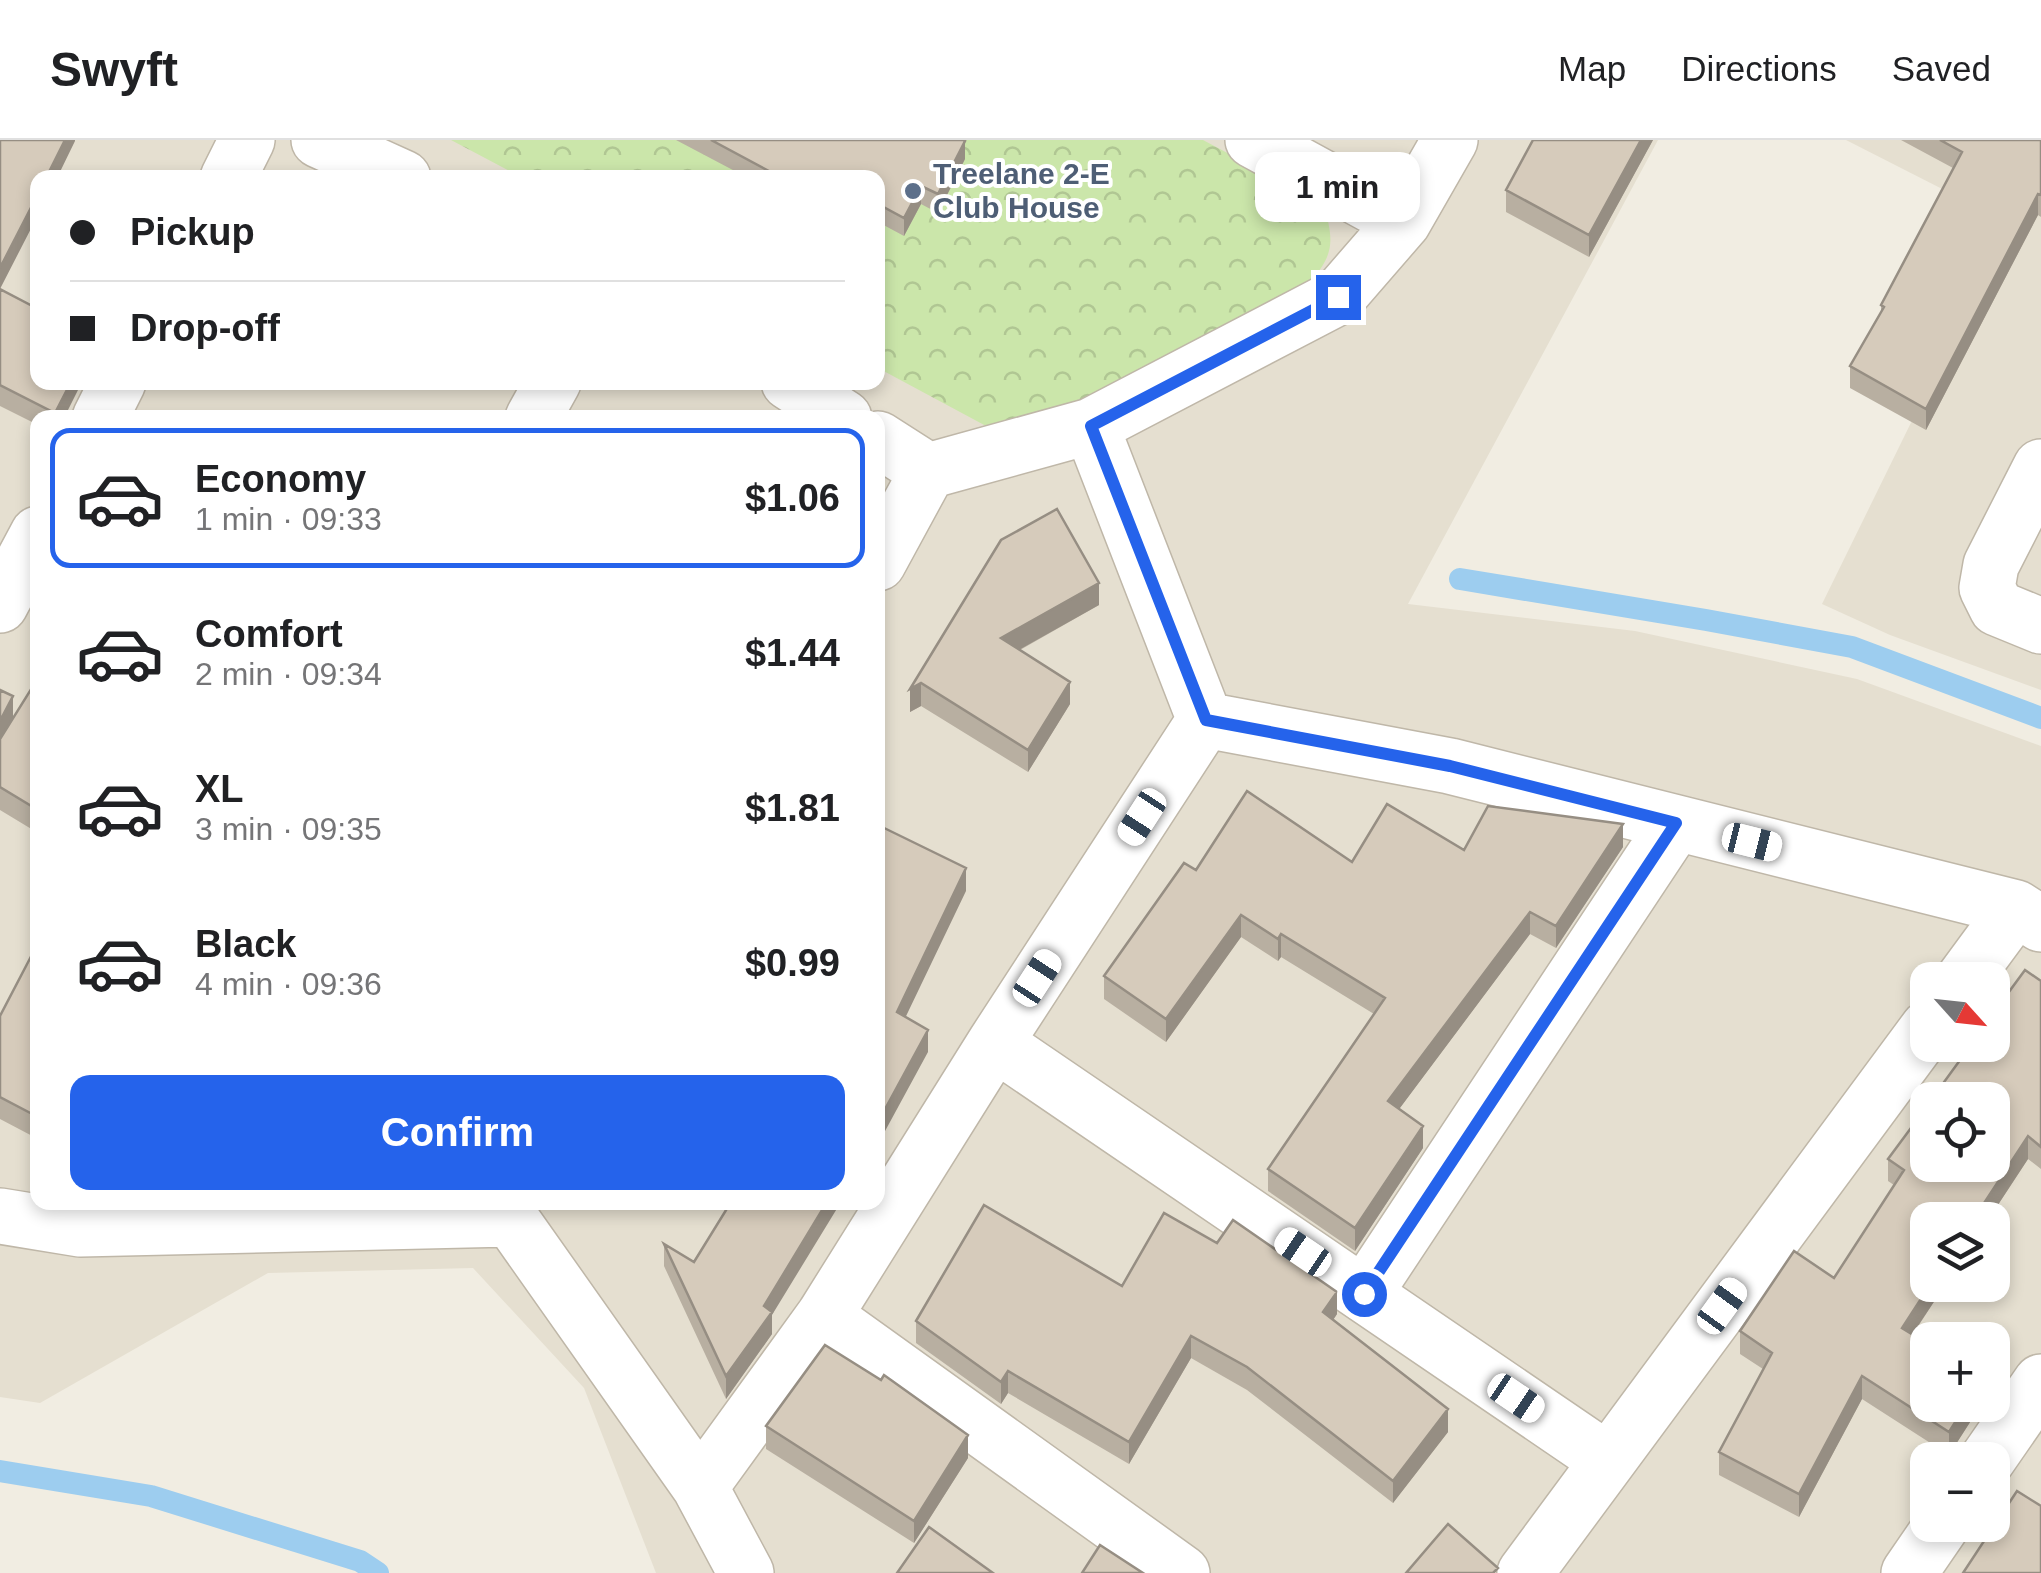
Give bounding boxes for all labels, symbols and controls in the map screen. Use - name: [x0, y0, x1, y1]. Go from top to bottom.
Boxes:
- text: Swyft: [50, 43, 178, 96]
- text: Map: [1558, 49, 1626, 88]
- text: Directions: [1681, 49, 1837, 88]
- text: Saved: [1892, 49, 1991, 88]
- callout: 1 min: [1256, 152, 1420, 222]
- place label: Treelane 2-E Club House: [933, 157, 1110, 224]
- text: 1 min: [1296, 169, 1379, 205]
- marker: Treelane 2-E Club House: [902, 180, 924, 202]
- text: Pickup: [130, 211, 255, 253]
- route end: [1316, 275, 1361, 320]
- text: Drop-off: [130, 307, 280, 349]
- icon: car: [75, 453, 165, 543]
- text: Economy: [195, 458, 366, 500]
- text: $1.06: [745, 477, 840, 519]
- text: 1 min · 09:33: [195, 501, 382, 537]
- icon: car: [75, 608, 165, 698]
- text: Comfort: [195, 613, 343, 655]
- text: $1.44: [745, 632, 840, 674]
- text: 2 min · 09:34: [195, 656, 382, 692]
- icon: car: [75, 763, 165, 853]
- text: XL: [195, 768, 244, 810]
- car: [1113, 784, 1171, 850]
- text: $1.81: [745, 787, 840, 829]
- text: 3 min · 09:35: [195, 811, 382, 847]
- car: [1719, 820, 1785, 864]
- icon: car: [75, 918, 165, 1008]
- text: Black: [195, 923, 296, 965]
- text: $0.99: [745, 942, 840, 984]
- car: [1008, 945, 1066, 1011]
- north arrow: [1910, 962, 2010, 1062]
- map controls: [1910, 962, 2010, 1542]
- text: 4 min · 09:36: [195, 966, 382, 1002]
- button: Confirm: [70, 1075, 845, 1190]
- button: locate: [1910, 1082, 2010, 1182]
- button: layers: [1910, 1202, 2010, 1302]
- car: [1270, 1223, 1336, 1281]
- route start: [1342, 1272, 1387, 1317]
- car: [1692, 1273, 1752, 1339]
- button: +: [1910, 1322, 2010, 1422]
- car: [1483, 1369, 1549, 1427]
- button: −: [1910, 1442, 2010, 1542]

